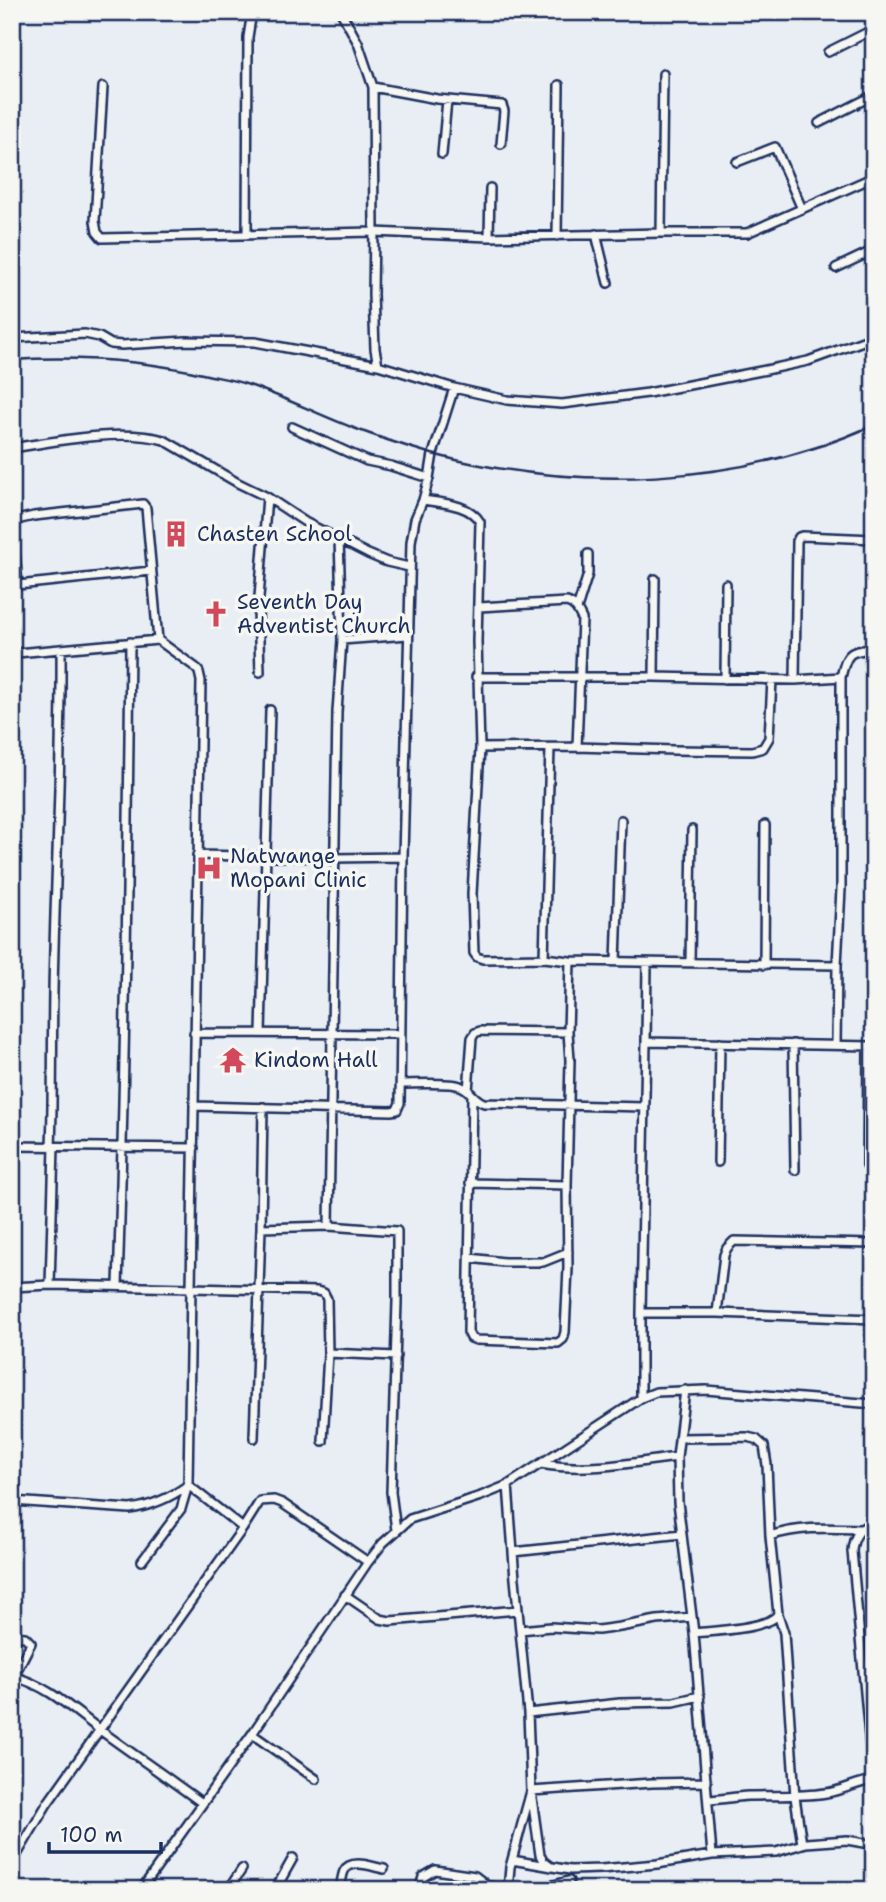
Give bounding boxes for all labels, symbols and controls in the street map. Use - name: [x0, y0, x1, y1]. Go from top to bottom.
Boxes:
- building icon: Chasten School: [161, 519, 191, 549]
- place label: Chasten School: [197, 520, 352, 548]
- place label: Seventh Day Adventist Church: [237, 588, 411, 640]
- church icon: Seventh Day Adventist Church: [201, 599, 231, 629]
- place label: Natwange Mopani Clinic: [230, 842, 367, 894]
- hospital icon: Natwange Mopani Clinic: [194, 853, 224, 883]
- temple icon: Kindom Hall: [218, 1045, 248, 1075]
- place label: Kindom Hall: [254, 1046, 378, 1074]
- scale bar: [49, 1811, 161, 1855]
- text: 100 m: [60, 1821, 123, 1849]

